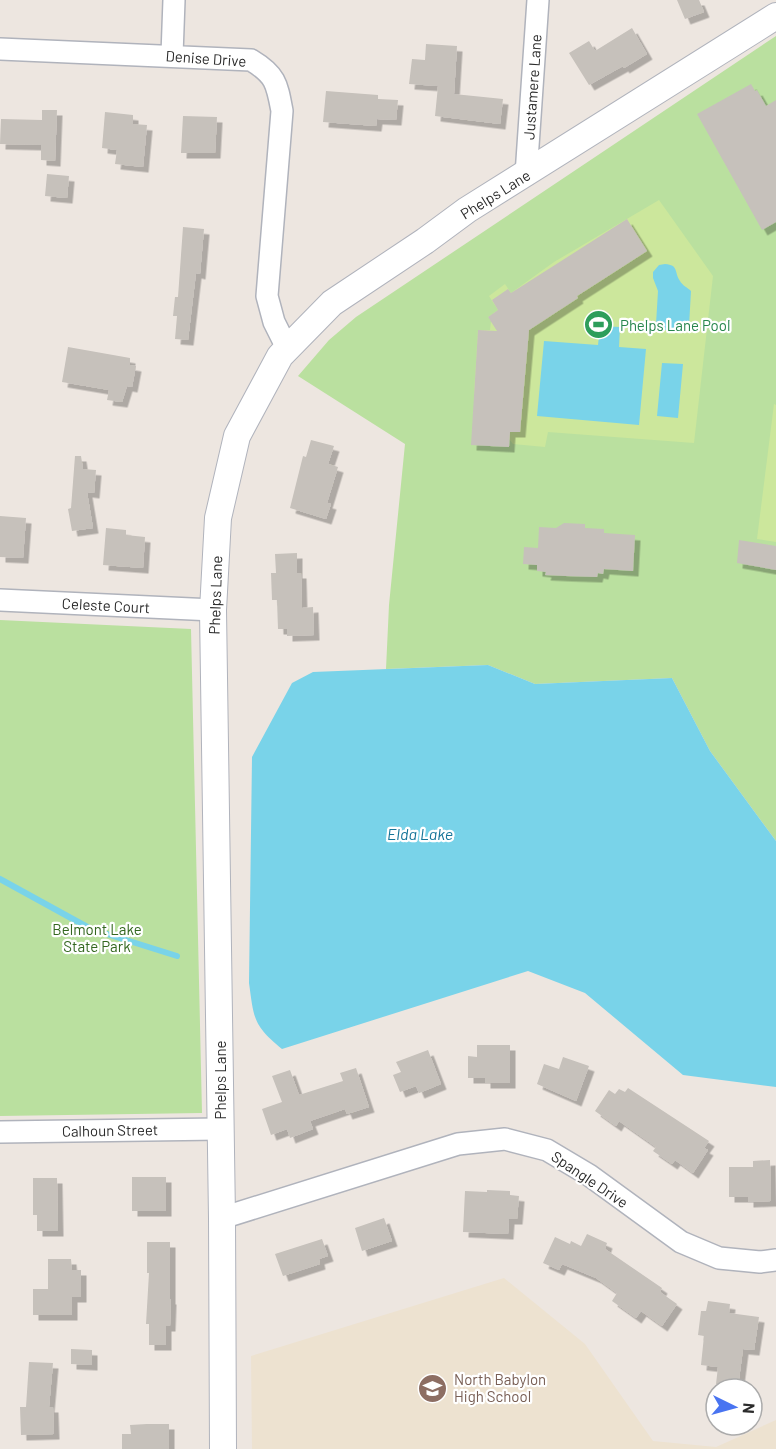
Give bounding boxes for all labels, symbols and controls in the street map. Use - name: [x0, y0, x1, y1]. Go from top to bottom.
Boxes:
- street label: Justamere Lane: [519, 34, 545, 140]
- street label: Denise Drive: [165, 46, 247, 70]
- street label: Phelps Lane: [457, 165, 533, 223]
- sports icon: Phelps Lane Pool: [583, 309, 615, 341]
- place label: Phelps Lane Pool: [620, 316, 730, 334]
- street label: Phelps Lane: [205, 555, 225, 635]
- street label: Celeste Court: [61, 594, 151, 616]
- water label: Elda Lake: [387, 824, 453, 843]
- park label: Belmont Lake State Park: [52, 920, 142, 955]
- street label: Phelps Lane: [211, 1041, 229, 1119]
- street label: Calhoun Street: [62, 1120, 158, 1140]
- street label: Spangle Drive: [548, 1147, 632, 1211]
- place label: North Babylon High School: [454, 1370, 546, 1405]
- school or university icon: North Babylon High School: [417, 1372, 449, 1404]
- north arrow: [704, 1377, 764, 1437]
- text: N: [740, 1402, 759, 1414]

